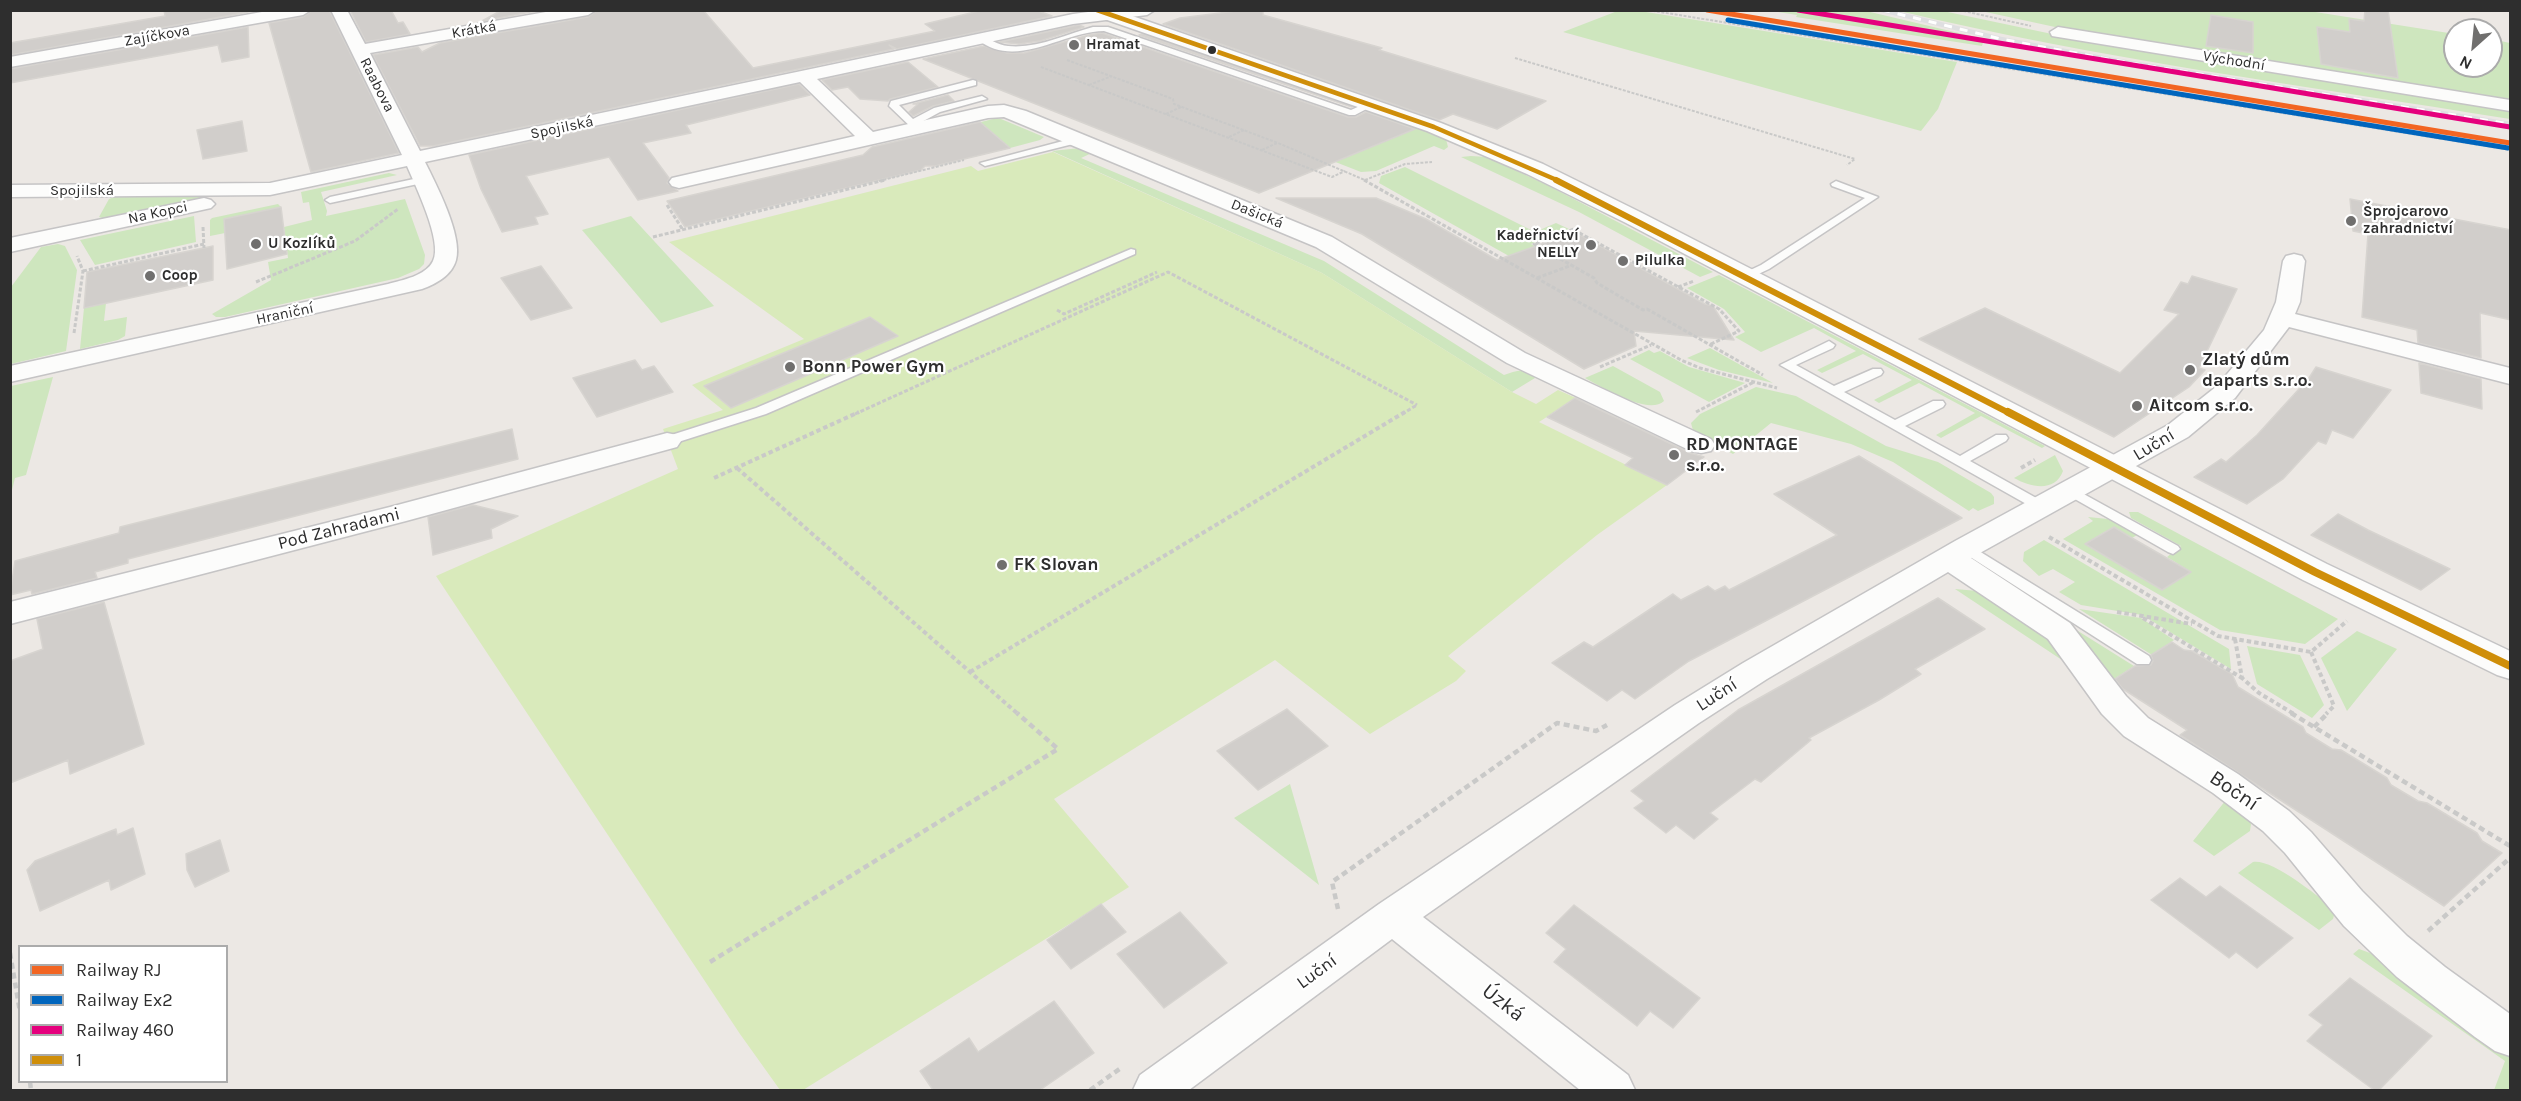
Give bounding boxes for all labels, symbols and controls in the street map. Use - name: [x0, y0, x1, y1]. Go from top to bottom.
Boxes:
- street label: Krátká: [450, 17, 498, 43]
- north arrow: [2443, 18, 2503, 78]
- street label: Zajíčkova: [123, 21, 191, 51]
- place label: Hramat: [1086, 36, 1140, 54]
- marker: Hramat: [1067, 38, 1081, 52]
- unlabelled marker: [1206, 44, 1218, 56]
- street label: Východní: [2202, 47, 2266, 75]
- text: N: [2456, 52, 2475, 74]
- street label: Raabova: [356, 55, 398, 115]
- street label: Spojilská: [529, 113, 595, 143]
- street label: Spojilská: [50, 182, 114, 200]
- street label: Dašická: [1228, 195, 1286, 233]
- street label: Na Kopci: [127, 198, 189, 228]
- place label: Šprojcarovo zahradnictví: [2363, 203, 2453, 238]
- marker: Šprojcarovo zahradnictví: [2344, 214, 2358, 228]
- place label: Kadeřnictví NELLY: [1497, 227, 1579, 262]
- place label: U Kozlíků: [268, 235, 336, 253]
- marker: U Kozlíků: [249, 237, 263, 251]
- marker: Kadeřnictví NELLY: [1584, 238, 1598, 252]
- place label: Pilulka: [1635, 252, 1685, 270]
- marker: Pilulka: [1616, 254, 1630, 268]
- place label: Coop: [162, 267, 198, 285]
- marker: Coop: [143, 269, 157, 283]
- street label: Hraniční: [255, 299, 315, 329]
- place label: Zlatý dům daparts s.r.o.: [2202, 349, 2312, 392]
- place label: Bonn Power Gym: [802, 356, 945, 378]
- marker: Bonn Power Gym: [783, 360, 797, 374]
- marker: Zlatý dům daparts s.r.o.: [2183, 363, 2197, 377]
- place label: Aitcom s.r.o.: [2149, 395, 2253, 417]
- marker: Aitcom s.r.o.: [2130, 399, 2144, 413]
- street label: Luční: [2129, 424, 2179, 466]
- place label: RD MONTAGE s.r.o.: [1686, 434, 1798, 476]
- marker: RD MONTAGE s.r.o.: [1667, 448, 1681, 462]
- street label: Pod Zahradami: [276, 503, 402, 555]
- place label: FK Slovan: [1014, 554, 1098, 576]
- marker: FK Slovan: [995, 558, 1009, 572]
- street label: Luční: [1692, 674, 1742, 716]
- street label: Boční: [2204, 765, 2264, 817]
- legend: [18, 945, 228, 1083]
- street label: Luční: [1293, 950, 1341, 994]
- text: Railway RJ: [76, 959, 161, 981]
- street label: Úzká: [1477, 979, 1529, 1027]
- text: Railway Ex2: [76, 989, 173, 1011]
- text: Railway 460: [76, 1019, 174, 1041]
- text: 1: [76, 1049, 82, 1071]

